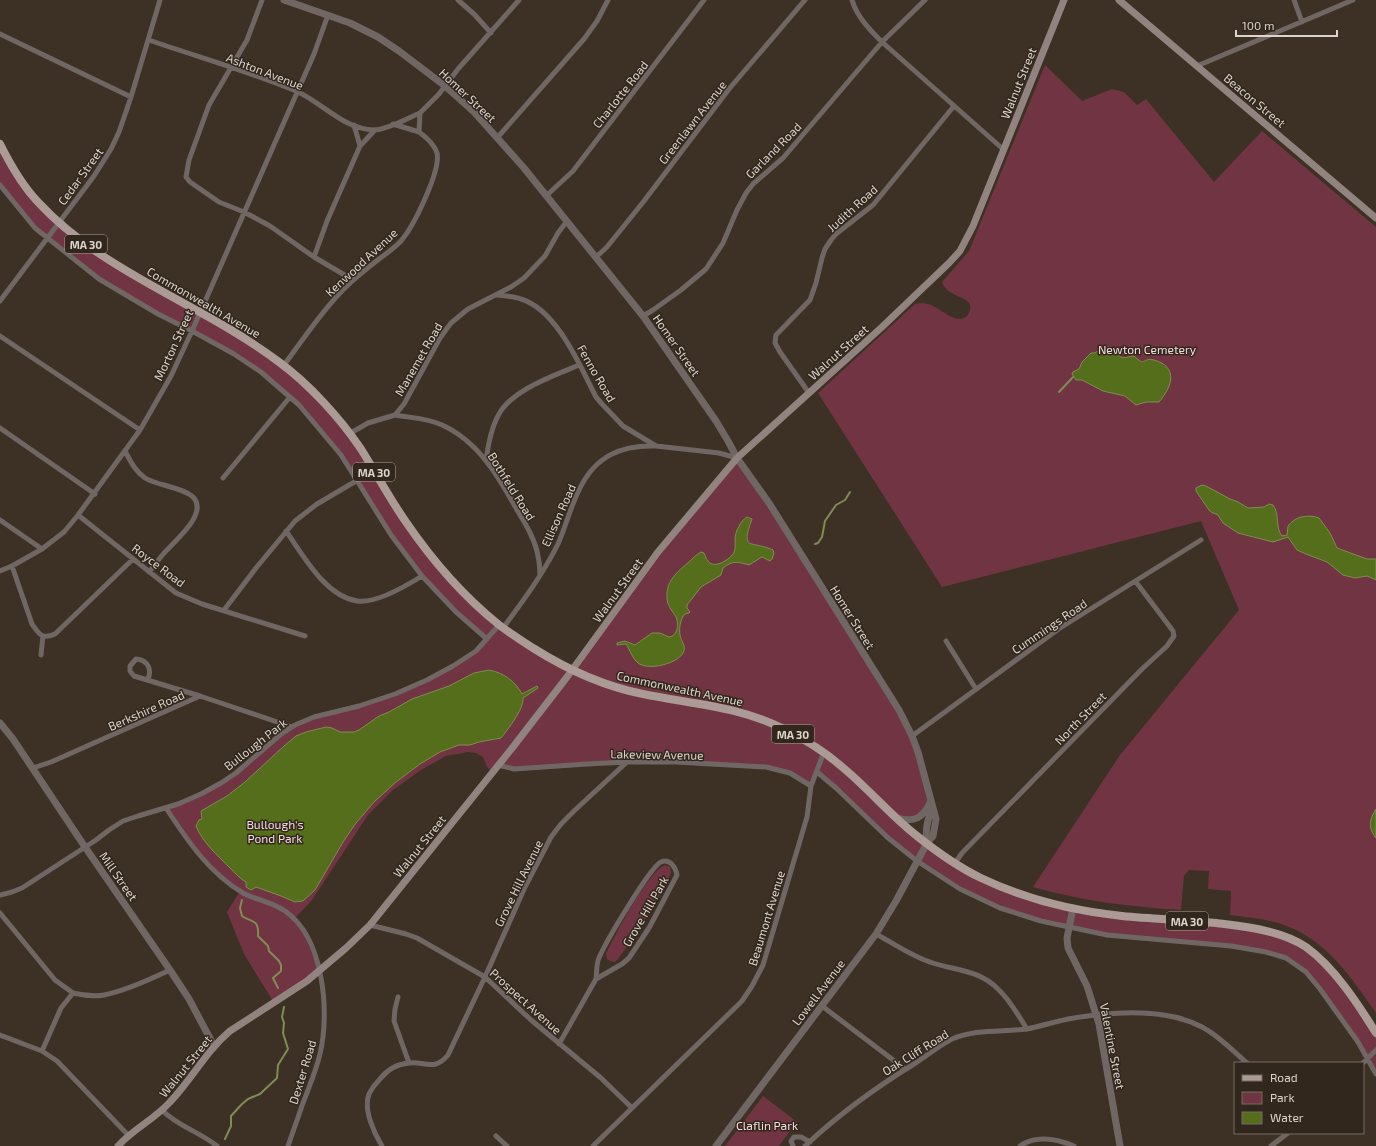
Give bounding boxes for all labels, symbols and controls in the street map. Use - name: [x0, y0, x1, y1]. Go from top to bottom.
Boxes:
- scale bar: [1236, 12, 1337, 38]
- text: 100 m: [1242, 18, 1274, 32]
- street label: Walnut Street: [997, 45, 1039, 121]
- street label: Ashton Avenue: [224, 50, 306, 92]
- street label: Charlotte Road: [589, 58, 651, 130]
- street label: Homer Street: [437, 65, 500, 125]
- street label: Beacon Street: [1221, 70, 1289, 130]
- street label: Greenlawn Avenue: [655, 78, 729, 166]
- street label: Garland Road: [742, 119, 804, 181]
- street label: Cedar Street: [55, 144, 106, 207]
- street label: Judith Road: [824, 182, 880, 234]
- street label: Kenwood Avenue: [322, 225, 400, 299]
- road number: MA 30: [65, 235, 107, 253]
- street label: Commonwealth Avenue: [145, 264, 263, 340]
- street label: Morton Street: [150, 307, 196, 383]
- street label: Homer Street: [651, 311, 704, 379]
- street label: Manemet Road: [391, 320, 445, 398]
- street label: Walnut Street: [805, 321, 871, 383]
- street label: Fenno Road: [575, 342, 619, 404]
- park label: Newton Cemetery: [1098, 342, 1197, 356]
- street label: Bothfeld Road: [486, 449, 538, 523]
- road number: MA 30: [353, 463, 395, 481]
- street label: Ellison Road: [538, 482, 578, 548]
- street label: Royce Road: [130, 540, 188, 590]
- street label: Walnut Street: [589, 555, 645, 625]
- street label: Homer Street: [828, 583, 878, 652]
- street label: Cummings Road: [1009, 596, 1089, 656]
- street label: Commonwealth Avenue: [615, 668, 745, 708]
- street label: Berkshire Road: [106, 687, 186, 733]
- street label: North Street: [1051, 689, 1109, 747]
- street label: Bullough Park: [221, 715, 289, 773]
- road number: MA 30: [772, 725, 814, 743]
- street label: Lakeview Avenue: [610, 746, 704, 762]
- street label: Walnut Street: [390, 812, 449, 880]
- park label: Bullough's Pond Park: [246, 817, 304, 845]
- street label: Grove Hill Avenue: [491, 837, 545, 929]
- street label: Mill Street: [97, 849, 141, 903]
- street label: Beaumont Avenue: [745, 869, 787, 967]
- street label: Grove Hill Park: [619, 873, 671, 949]
- road number: MA 30: [1166, 912, 1208, 930]
- street label: Lowell Avenue: [789, 956, 847, 1028]
- street label: Prospect Avenue: [487, 965, 565, 1037]
- street label: Valentine Street: [1098, 1002, 1128, 1091]
- street label: Oak Cliff Road: [879, 1026, 951, 1078]
- street label: Walnut Street: [156, 1032, 215, 1100]
- street label: Dexter Road: [286, 1038, 318, 1106]
- legend: [1234, 1062, 1364, 1134]
- text: Road: [1270, 1070, 1298, 1084]
- text: Park: [1270, 1090, 1295, 1104]
- text: Water: [1270, 1110, 1304, 1124]
- park label: Claflin Park: [736, 1118, 798, 1132]

